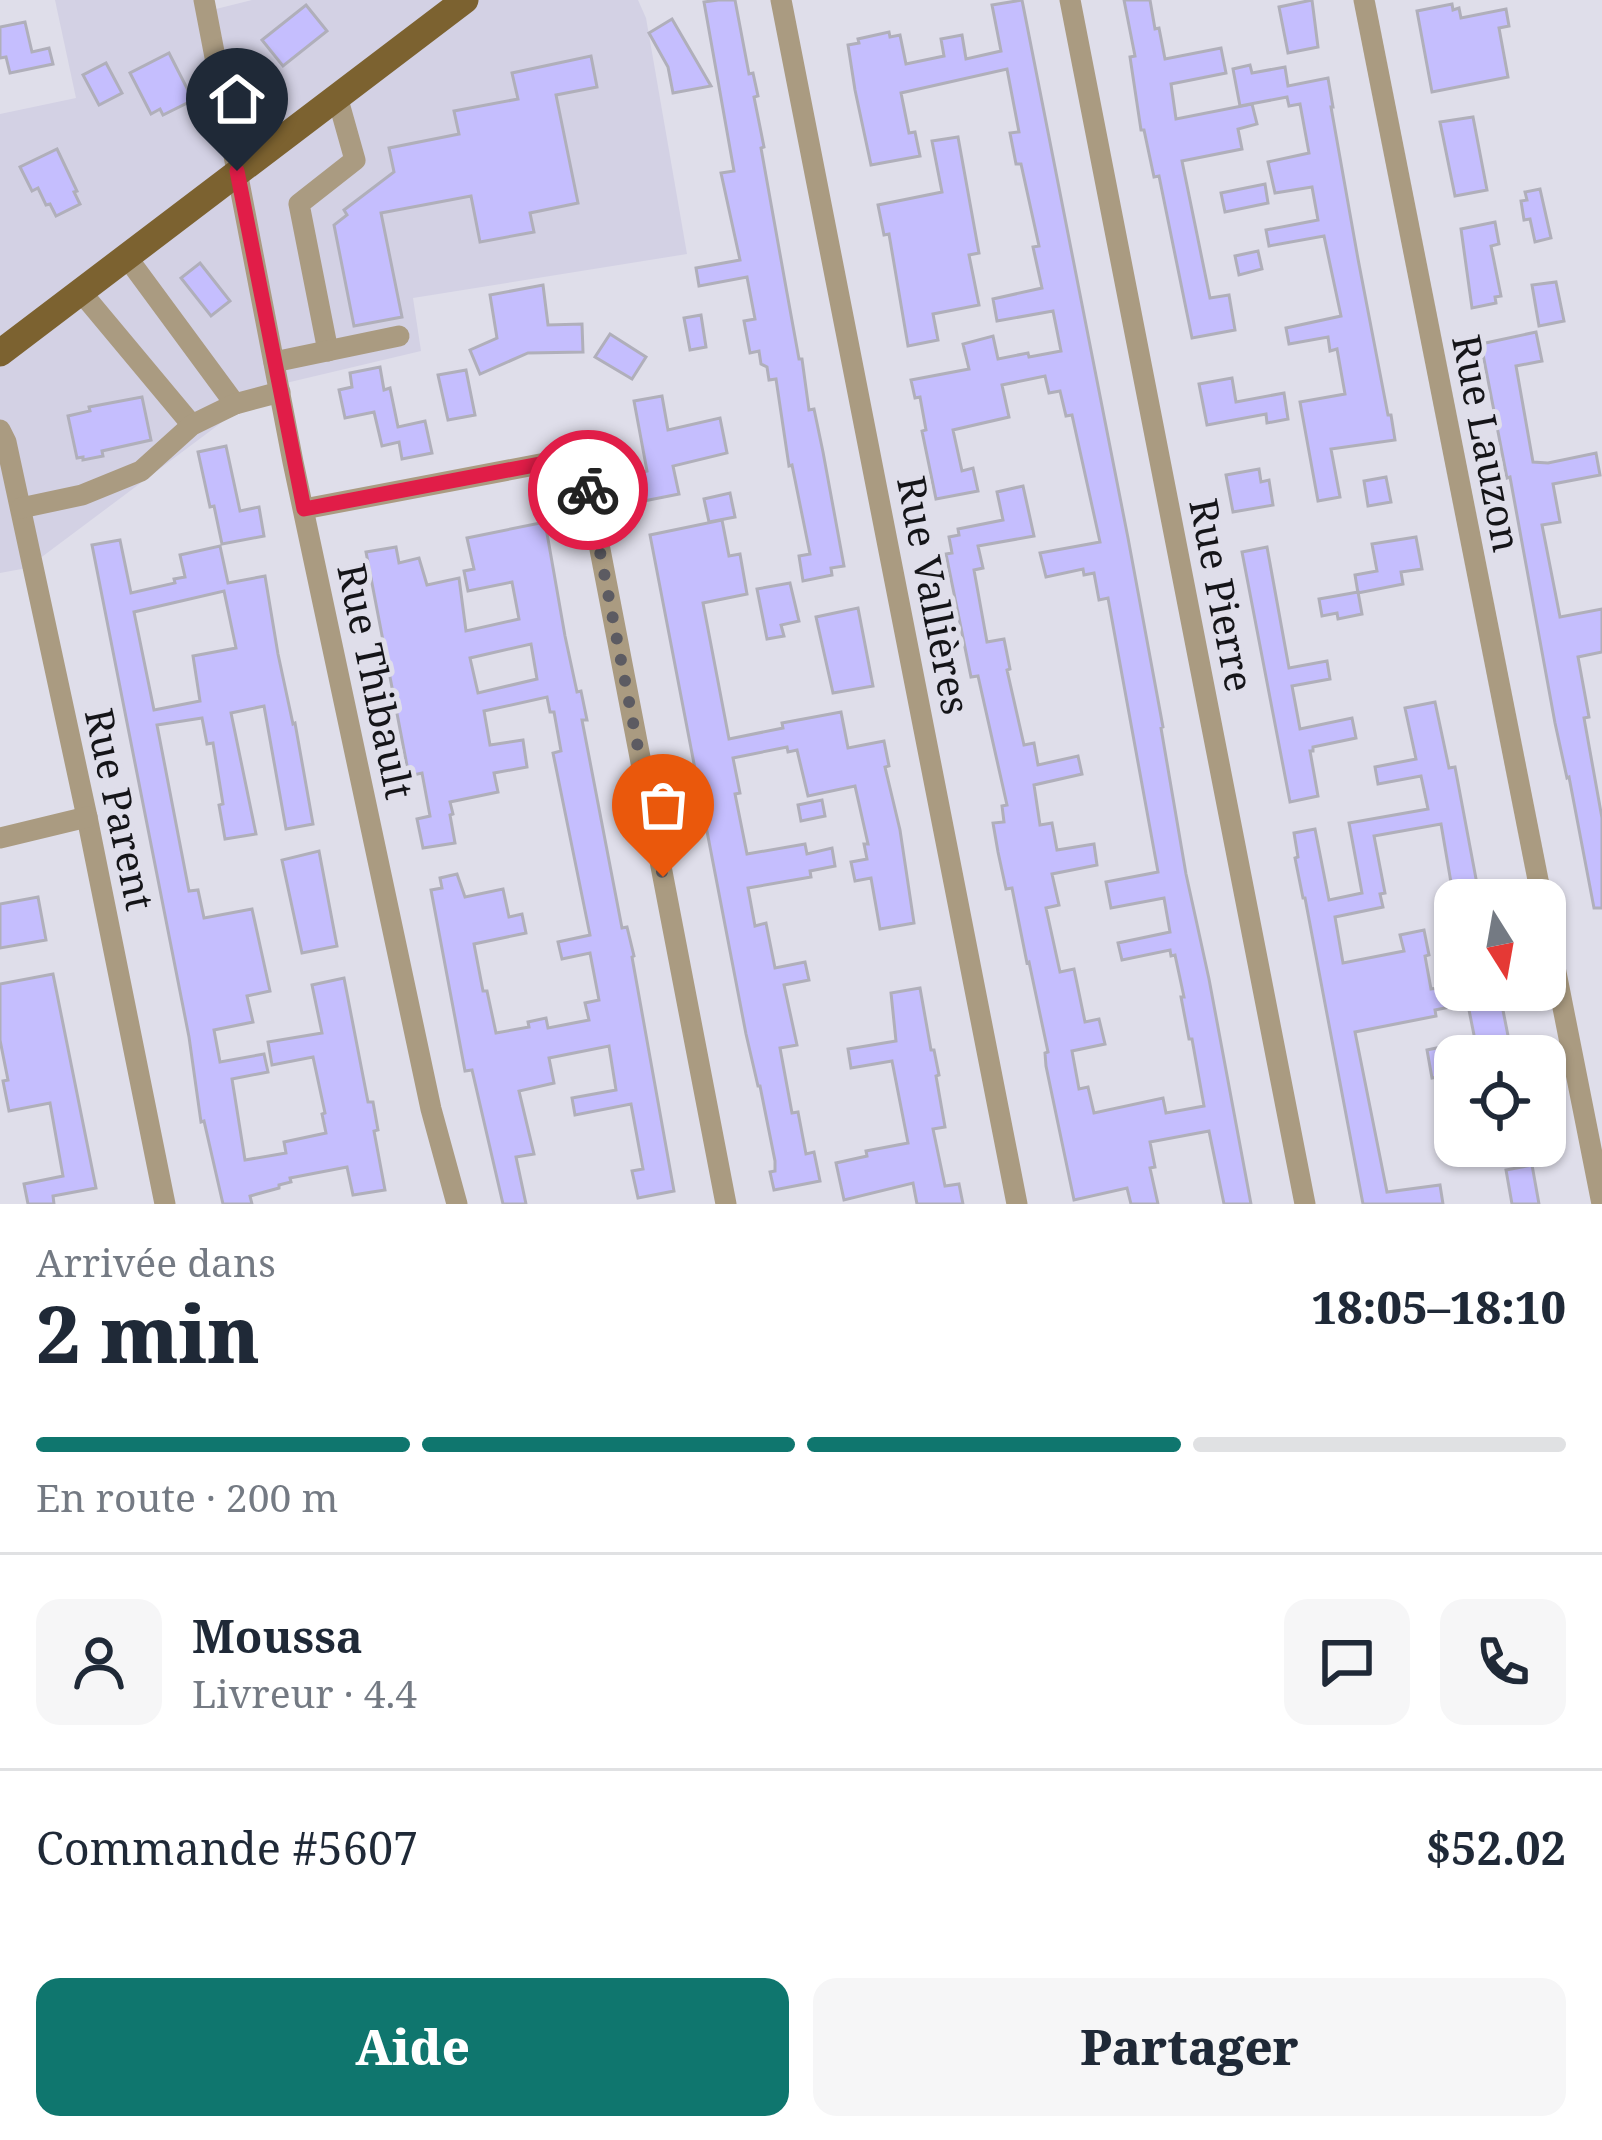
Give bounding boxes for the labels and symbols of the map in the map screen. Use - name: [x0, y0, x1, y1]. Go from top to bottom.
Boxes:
- pin: [186, 48, 288, 171]
- street label: Rue Lauzon: [1441, 330, 1535, 556]
- courier: [528, 430, 648, 550]
- street label: Rue Vallières: [886, 471, 984, 719]
- street label: Rue Pierre: [1178, 494, 1268, 696]
- street label: Rue Thibault: [326, 559, 428, 803]
- street label: Rue Parent: [74, 703, 168, 915]
- pin: [612, 754, 714, 877]
- north arrow: [1434, 879, 1566, 1011]

